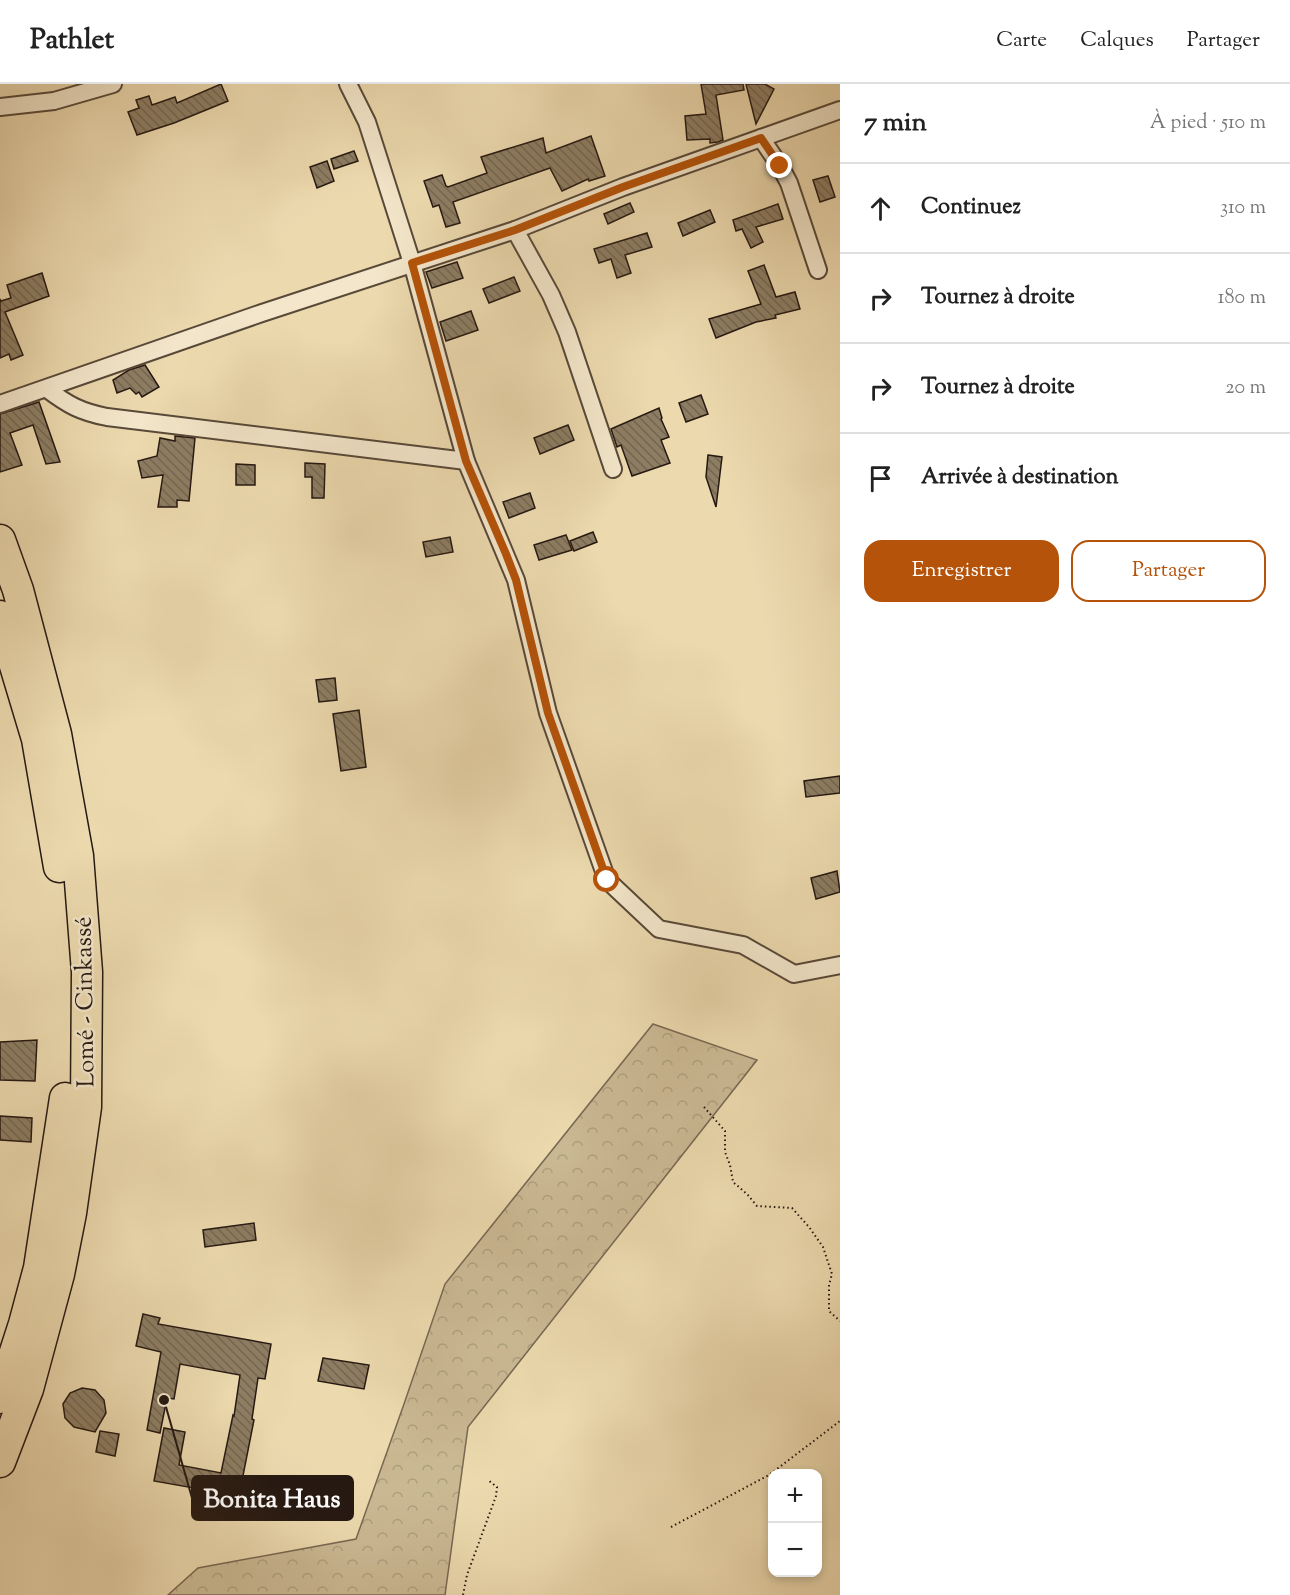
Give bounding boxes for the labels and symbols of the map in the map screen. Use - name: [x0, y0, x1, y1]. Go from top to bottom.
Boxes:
- route end: [766, 152, 792, 178]
- route start: [593, 866, 619, 892]
- street label: Lomé - Cinkassé: [68, 916, 104, 1088]
- callout: Bonita Haus: [192, 1476, 353, 1520]
- text: Bonita Haus: [203, 1482, 341, 1519]

